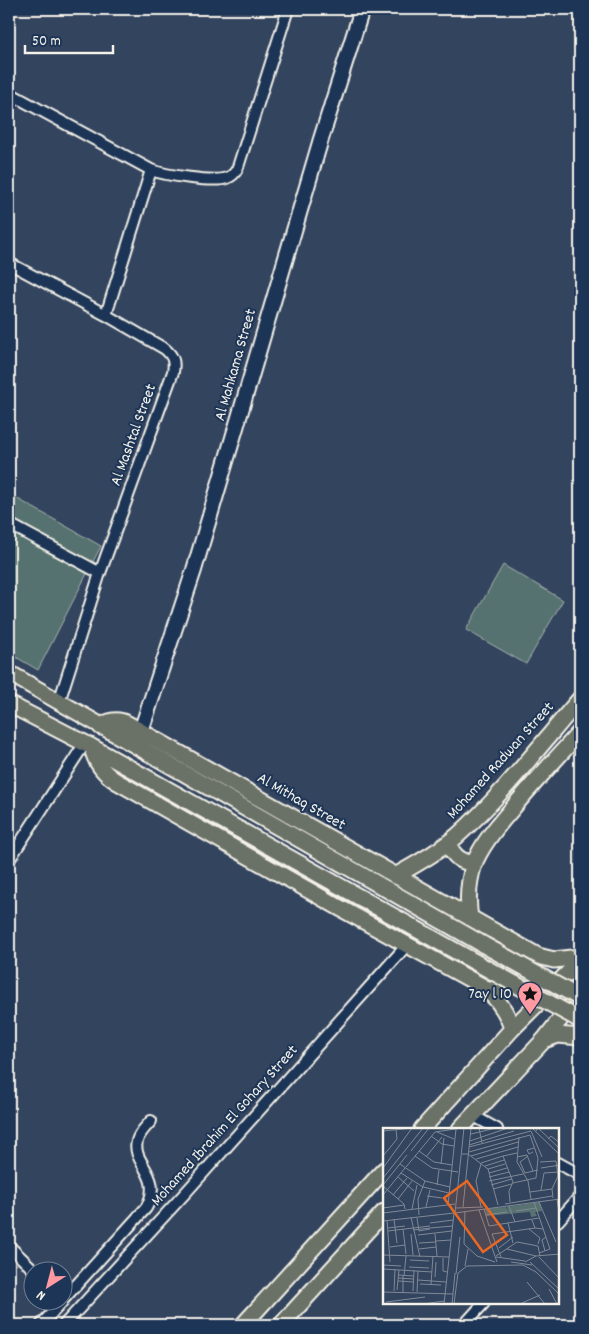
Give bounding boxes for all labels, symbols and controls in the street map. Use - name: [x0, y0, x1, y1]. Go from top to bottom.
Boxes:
- scale bar: [25, 22, 112, 54]
- text: 50 m: [32, 31, 61, 53]
- street label: Al Mahkama Street: [209, 306, 263, 424]
- street label: Al Mashtal Street: [105, 381, 163, 489]
- street label: Mohamed Radwan Street: [442, 697, 560, 825]
- street label: Al Mithaq Street: [252, 767, 350, 837]
- place icon: 7ay l 10: [517, 981, 543, 1015]
- place label: 7ay l 10: [469, 983, 512, 1006]
- street label: Mohamed Ibrahim El Gohary Street: [146, 1040, 304, 1212]
- inset map: [383, 1128, 559, 1304]
- north arrow: [22, 1262, 72, 1312]
- text: N: [33, 1285, 50, 1305]

